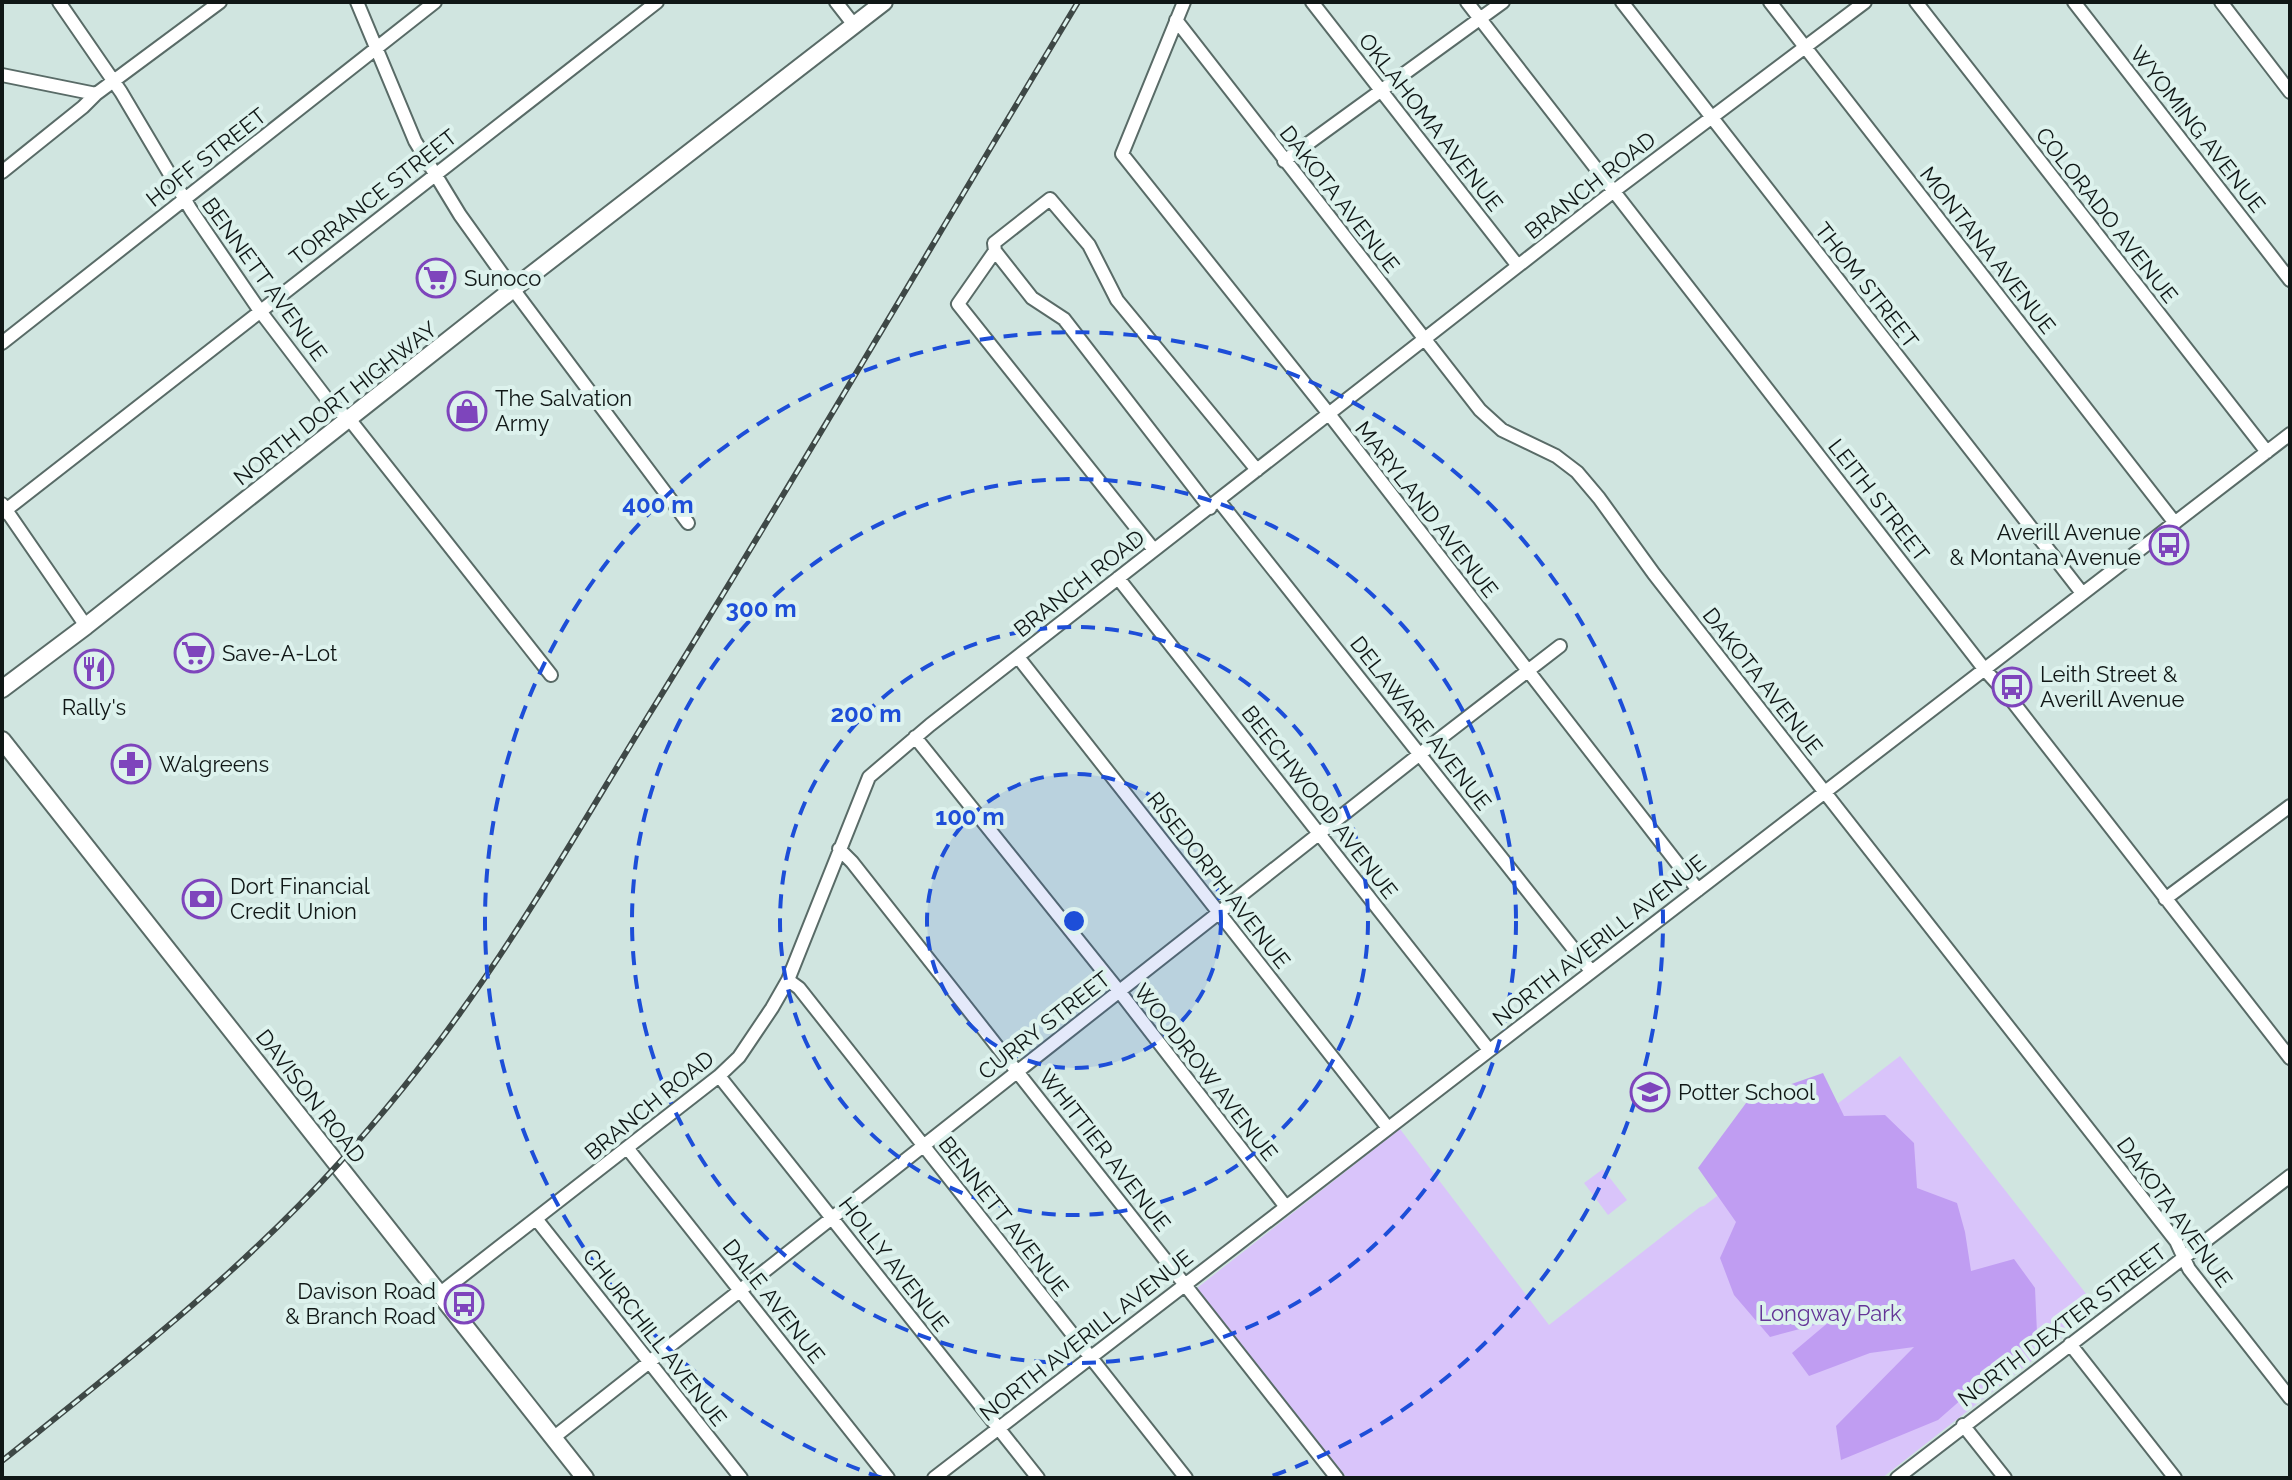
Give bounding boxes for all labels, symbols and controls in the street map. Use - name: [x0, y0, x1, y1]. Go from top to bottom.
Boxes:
- street label: OKLAHOMA AVENUE: [1354, 28, 1508, 216]
- street label: WYOMING AVENUE: [2125, 41, 2271, 217]
- street label: HOFF STREET: [141, 102, 272, 212]
- street label: DAKOTA AVENUE: [1275, 120, 1405, 278]
- street label: COLORADO AVENUE: [2030, 122, 2184, 308]
- street label: TORRANCE STREET: [284, 123, 462, 270]
- street label: BRANCH ROAD: [1519, 126, 1661, 244]
- street label: MONTANA AVENUE: [1915, 161, 2061, 339]
- street label: BENNETT AVENUE: [197, 192, 333, 366]
- street label: THOM STREET: [1810, 217, 1925, 354]
- supermarket icon: Sunoco: [415, 257, 457, 299]
- place label: Sunoco: [464, 265, 541, 291]
- street label: NORTH DORT HIGHWAY: [228, 316, 442, 490]
- place label: The Salvation Army: [495, 385, 632, 436]
- shop icon: The Salvation Army: [446, 390, 488, 432]
- street label: MARYLAND AVENUE: [1350, 416, 1504, 602]
- street label: LEITH STREET: [1823, 434, 1935, 567]
- text: 400 m: [622, 490, 694, 519]
- place label: Averill Avenue & Montana Avenue: [1949, 519, 2141, 570]
- street label: BRANCH ROAD: [1008, 524, 1150, 642]
- bus stop icon: Averill Avenue & Montana Avenue: [2148, 524, 2190, 566]
- text: 300 m: [726, 594, 796, 623]
- street label: DAKOTA AVENUE: [1698, 602, 1828, 760]
- street label: DELAWARE AVENUE: [1345, 631, 1497, 815]
- supermarket icon: Save-A-Lot: [173, 632, 215, 674]
- place label: Save-A-Lot: [222, 640, 338, 666]
- restaurant icon: Rally's: [73, 648, 115, 690]
- place label: Leith Street & Averill Avenue: [2040, 661, 2184, 712]
- bus stop icon: Leith Street & Averill Avenue: [1991, 666, 2033, 708]
- place label: Rally's: [62, 694, 126, 720]
- text: 200 m: [830, 699, 902, 728]
- street label: BEECHWOOD AVENUE: [1237, 700, 1403, 904]
- pharmacy icon: Walgreens: [110, 743, 152, 785]
- place label: Walgreens: [159, 751, 269, 777]
- street label: RISEDORPH AVENUE: [1142, 787, 1296, 973]
- text: 100 m: [935, 802, 1005, 831]
- street label: NORTH AVERILL AVENUE: [1487, 849, 1711, 1031]
- place label: Dort Financial Credit Union: [230, 873, 370, 924]
- bank icon: Dort Financial Credit Union: [181, 878, 223, 920]
- centre of rings: [1060, 907, 1088, 935]
- street label: CURRY STREET: [973, 965, 1116, 1085]
- street label: WOODROW AVENUE: [1129, 978, 1283, 1166]
- street label: DAVISON ROAD: [251, 1024, 371, 1168]
- street label: BRANCH ROAD: [579, 1045, 719, 1165]
- street label: WHITTIER AVENUE: [1034, 1064, 1176, 1236]
- school or university icon: Potter School: [1629, 1071, 1671, 1113]
- place label: Potter School: [1678, 1079, 1815, 1105]
- street label: BENNETT AVENUE: [934, 1131, 1074, 1301]
- street label: DAKOTA AVENUE: [2112, 1132, 2238, 1292]
- street label: HOLLY AVENUE: [833, 1192, 955, 1336]
- street label: DALE AVENUE: [718, 1234, 830, 1368]
- street label: NORTH DEXTER STREET: [1953, 1238, 2172, 1412]
- street label: CHURCHILL AVENUE: [578, 1243, 732, 1431]
- street label: NORTH AVERILL AVENUE: [974, 1244, 1198, 1426]
- place label: Davison Road & Branch Road: [285, 1278, 436, 1329]
- bus stop icon: Davison Road & Branch Road: [443, 1283, 485, 1325]
- park label: Longway Park: [1758, 1300, 1902, 1326]

